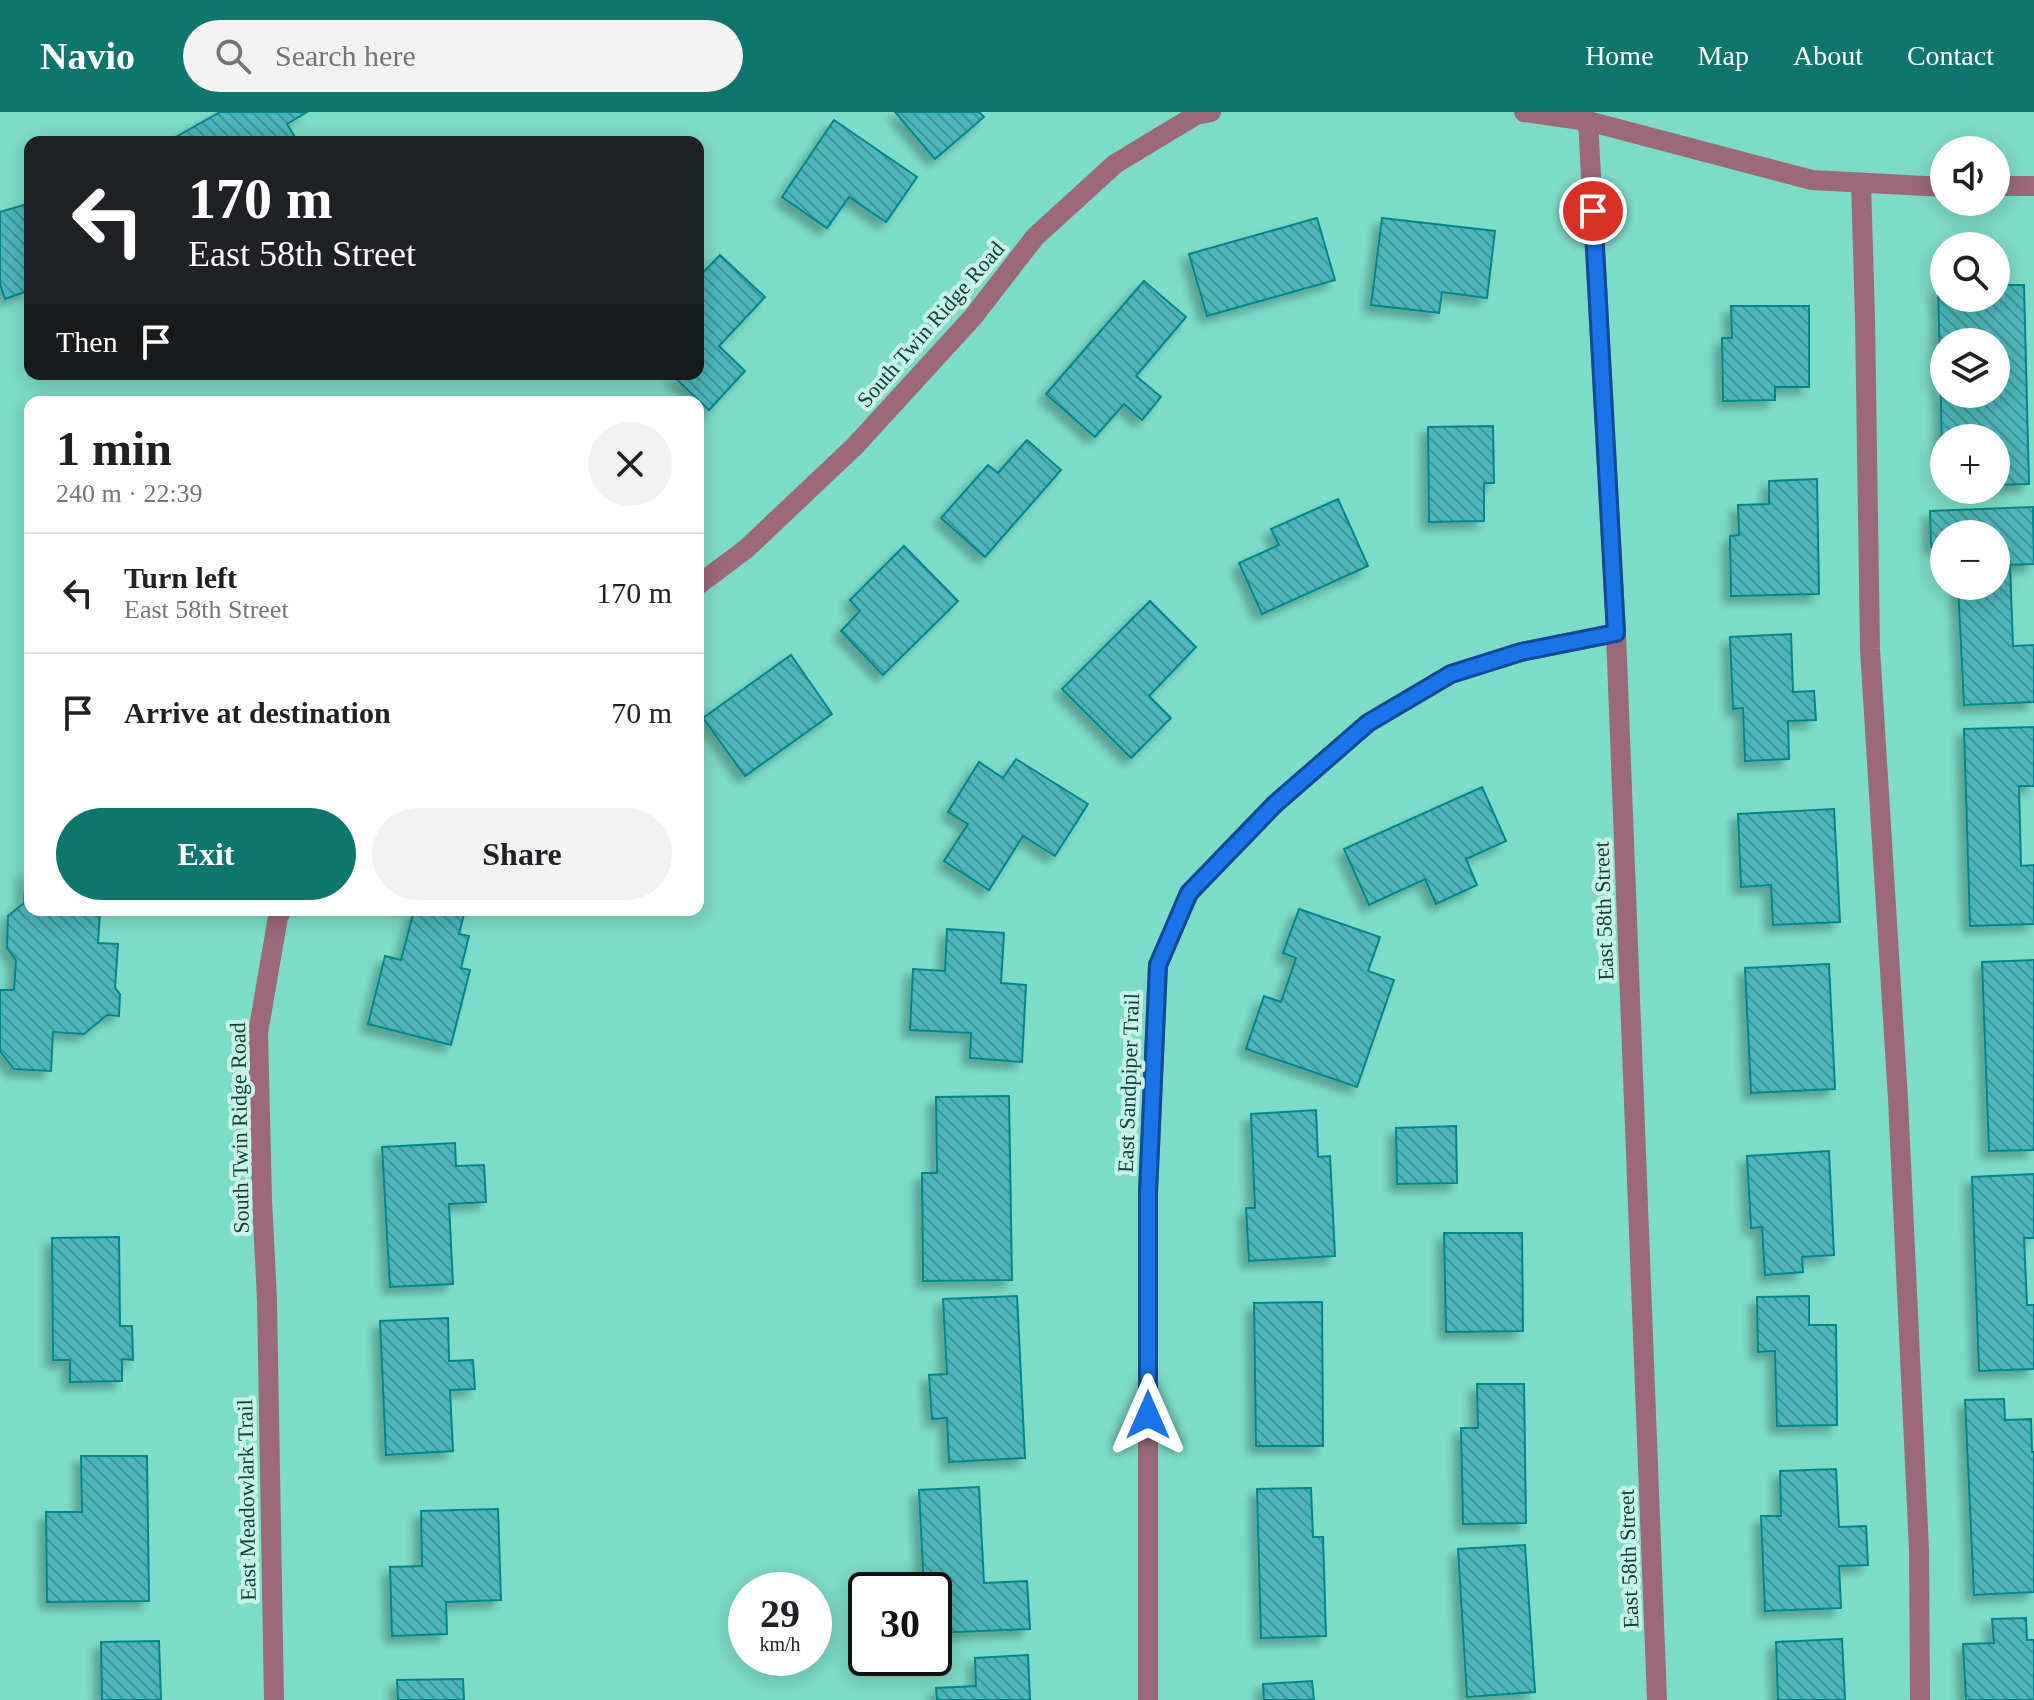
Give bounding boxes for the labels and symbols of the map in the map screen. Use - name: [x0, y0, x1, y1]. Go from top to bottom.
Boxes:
- pin: [1559, 177, 1627, 245]
- street label: South Twin Ridge Road: [852, 236, 1009, 412]
- street label: East 58th Street: [1589, 841, 1618, 981]
- street label: East Sandpiper Trail: [1113, 993, 1144, 1173]
- street label: South Twin Ridge Road: [225, 1022, 254, 1234]
- position arrow: [1106, 1373, 1190, 1457]
- street label: East Meadowlark Trail: [232, 1399, 261, 1601]
- street label: East 58th Street: [1614, 1489, 1643, 1629]
- speed limit sign: 30: [848, 1572, 952, 1676]

